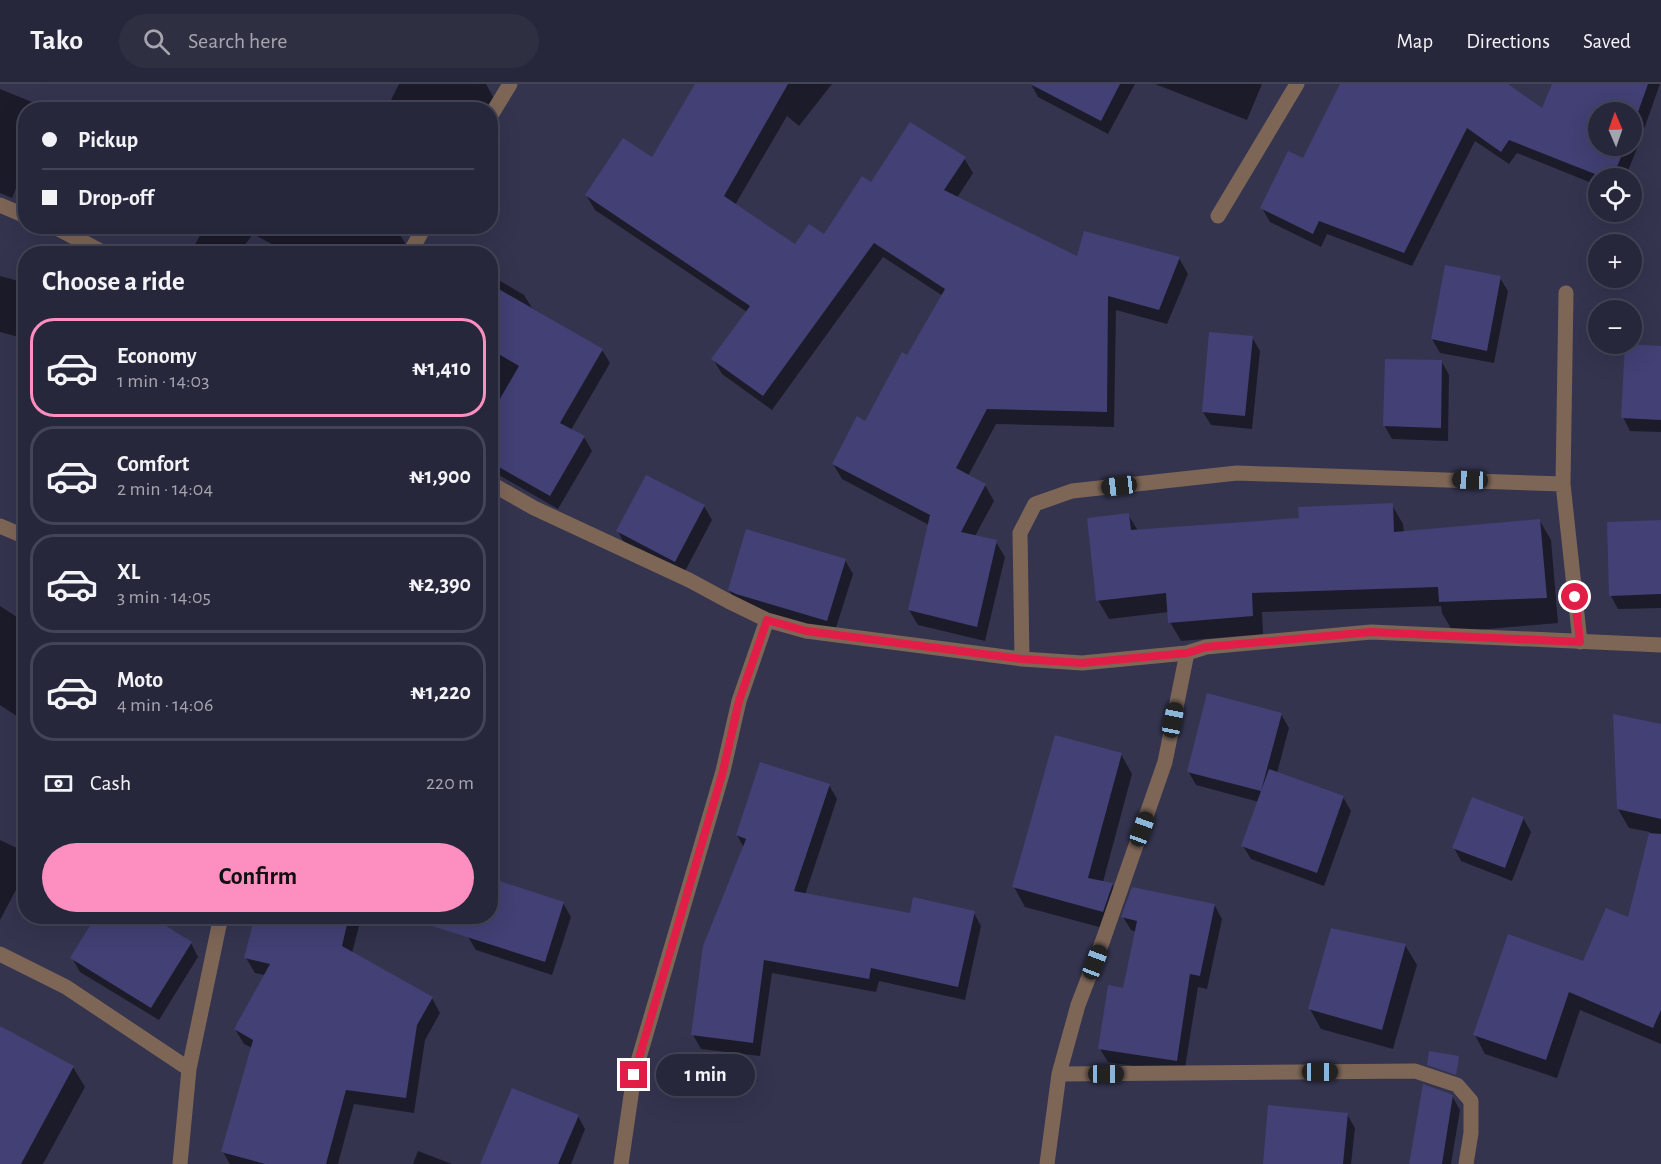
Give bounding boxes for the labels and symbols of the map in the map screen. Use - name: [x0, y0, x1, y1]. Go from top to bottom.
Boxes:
- north arrow: [1588, 102, 1642, 156]
- car: [1452, 470, 1488, 490]
- car: [1100, 475, 1138, 497]
- route start: [1561, 583, 1588, 610]
- car: [1161, 701, 1185, 739]
- car: [1127, 809, 1157, 849]
- car: [1080, 942, 1110, 982]
- callout: 1 min: [655, 1054, 754, 1096]
- route end: [620, 1061, 647, 1088]
- car: [1302, 1063, 1338, 1081]
- car: [1088, 1065, 1124, 1083]

